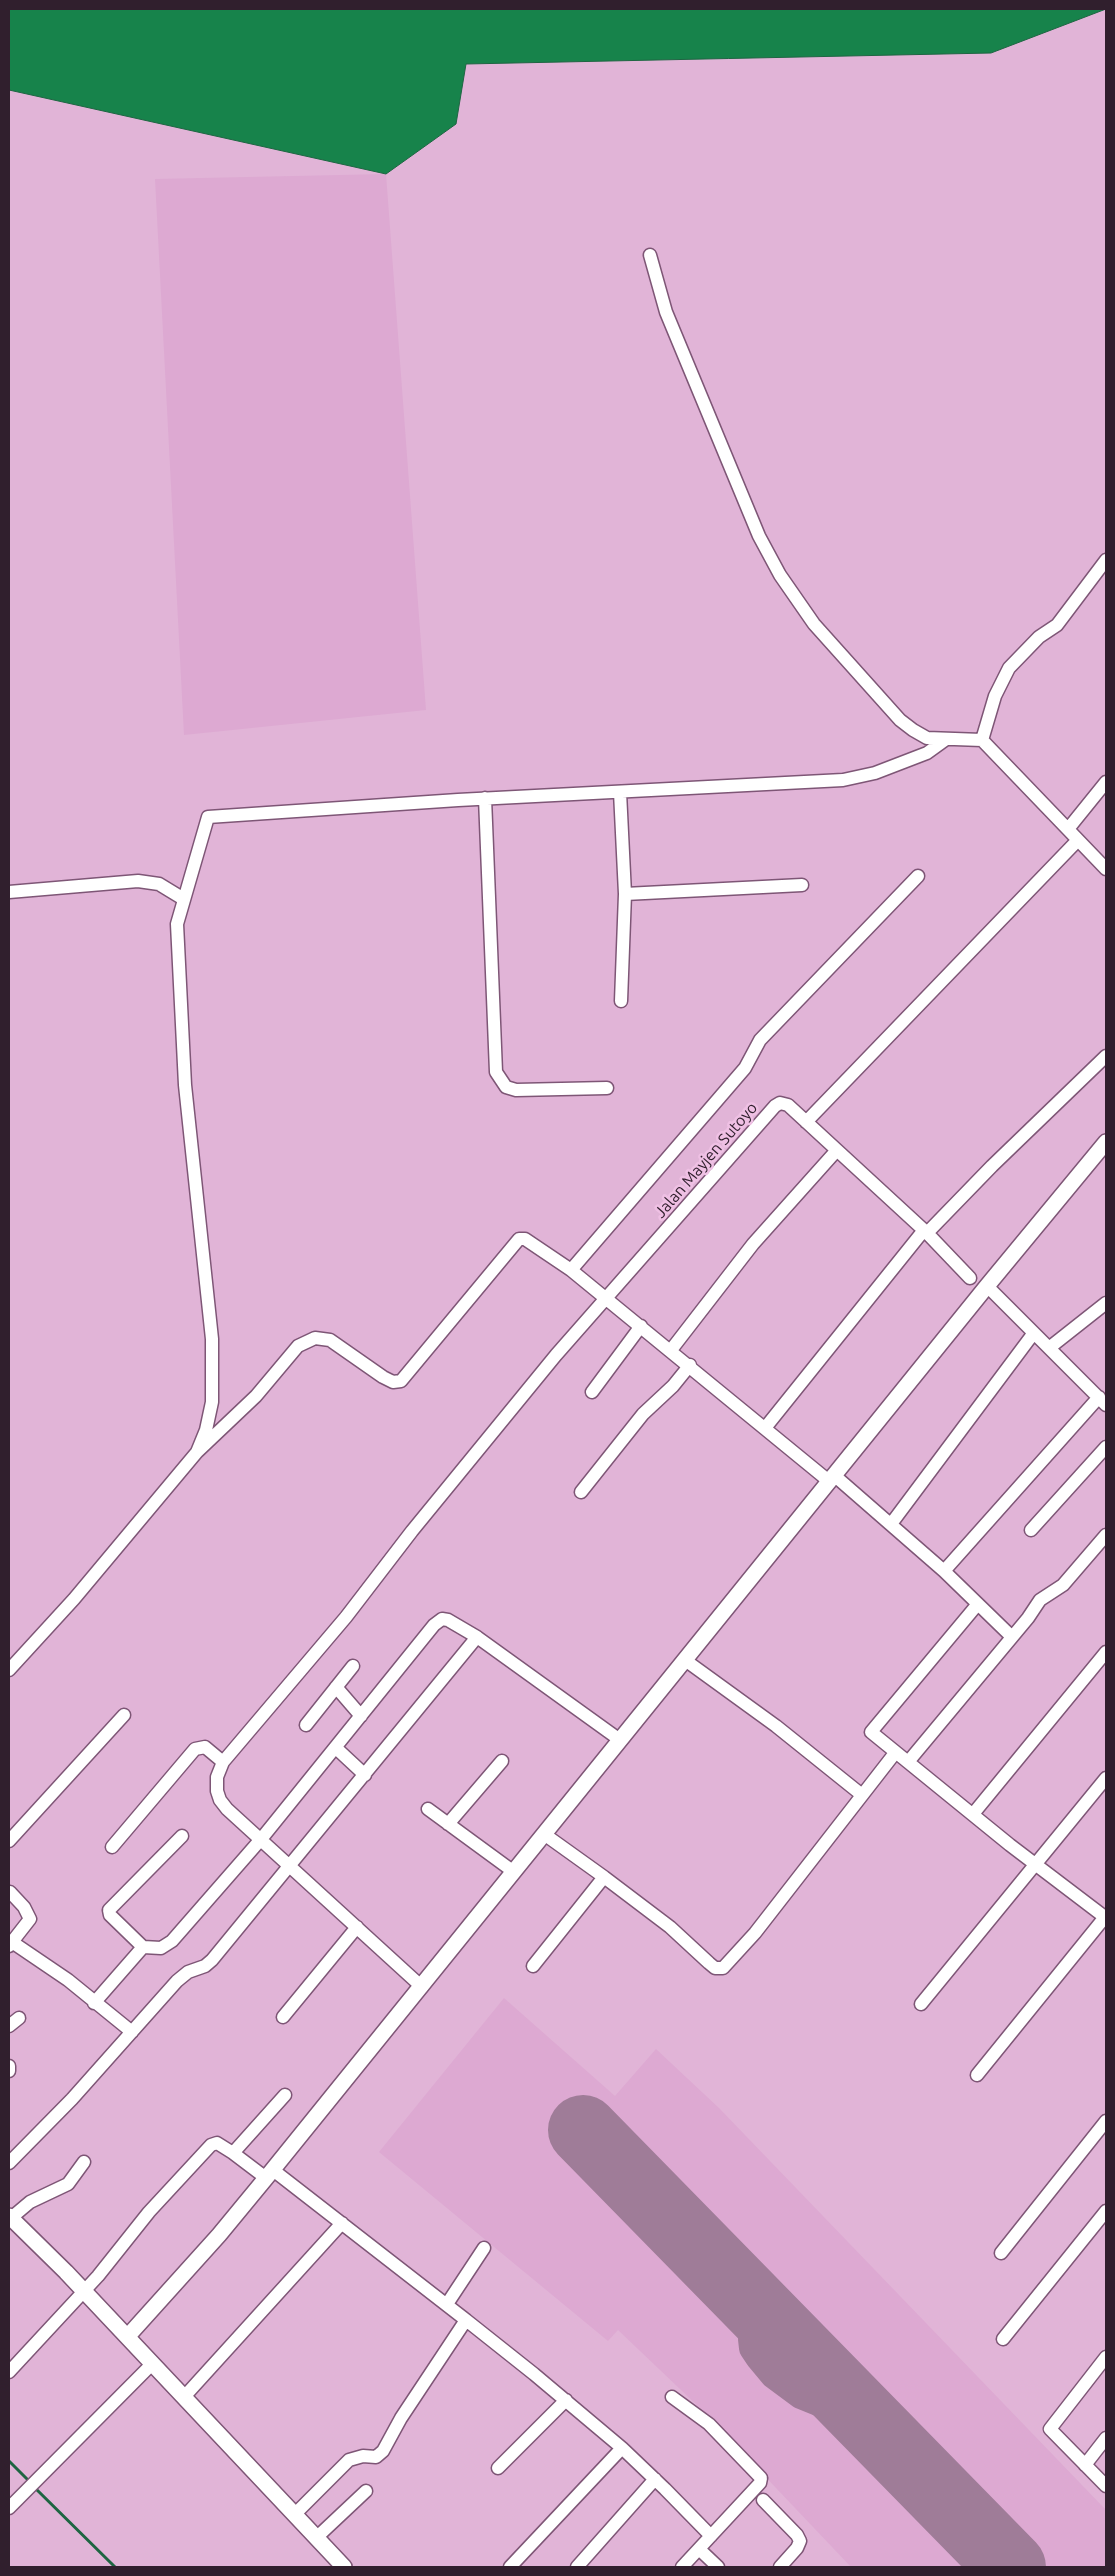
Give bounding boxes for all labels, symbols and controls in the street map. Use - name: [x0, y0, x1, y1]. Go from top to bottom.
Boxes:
- street label: Jalan Mayjen Sutoyo: [651, 1098, 761, 1222]

